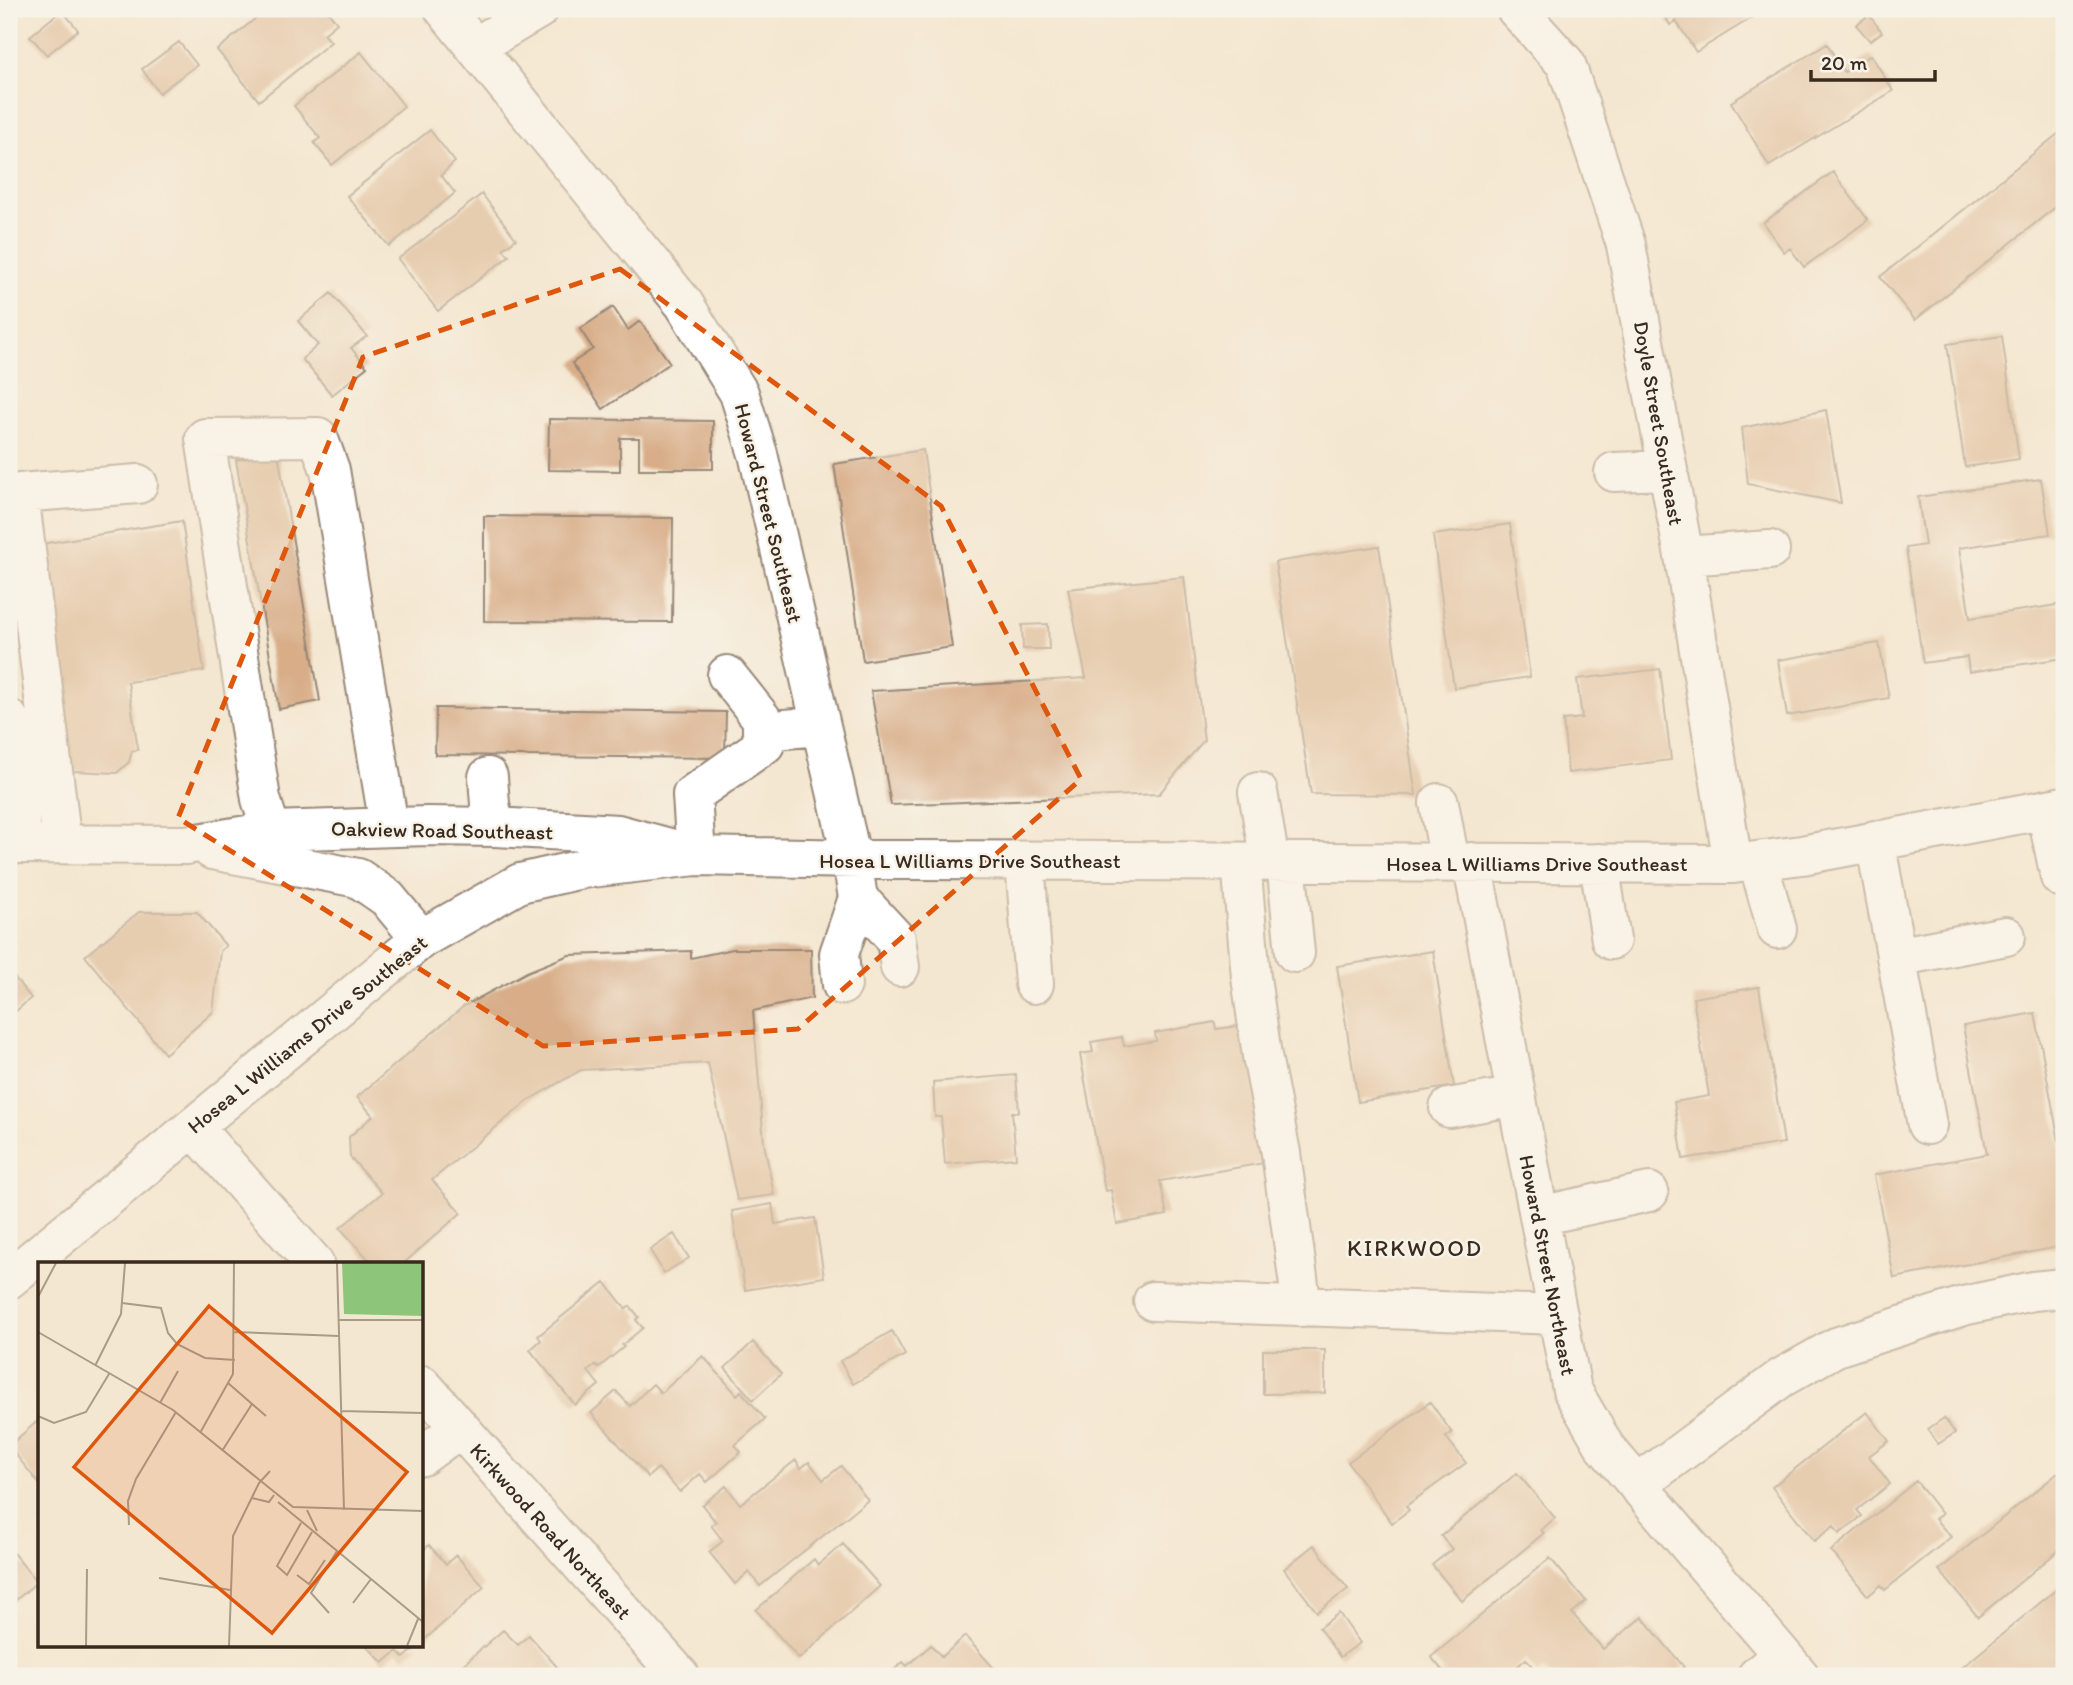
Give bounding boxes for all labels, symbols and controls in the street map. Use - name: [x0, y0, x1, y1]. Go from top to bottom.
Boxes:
- scale bar: [1811, 38, 1935, 82]
- text: 20 m: [1821, 50, 1868, 75]
- street label: Doyle Street Southeast: [1629, 319, 1689, 527]
- street label: Howard Street Southeast: [730, 401, 808, 625]
- street label: Oakview Road Southeast: [331, 816, 553, 844]
- street label: Hosea L Williams Drive Southeast: [819, 848, 1121, 873]
- street label: Hosea L Williams Drive Southeast: [1386, 851, 1688, 876]
- street label: Hosea L Williams Drive Southeast: [182, 929, 432, 1139]
- street label: Howard Street Northeast: [1514, 1153, 1582, 1377]
- district label: KIRKWOOD: [1347, 1234, 1483, 1262]
- inset map: [38, 1262, 424, 1646]
- street label: Kirkwood Road Northeast: [465, 1438, 637, 1624]

